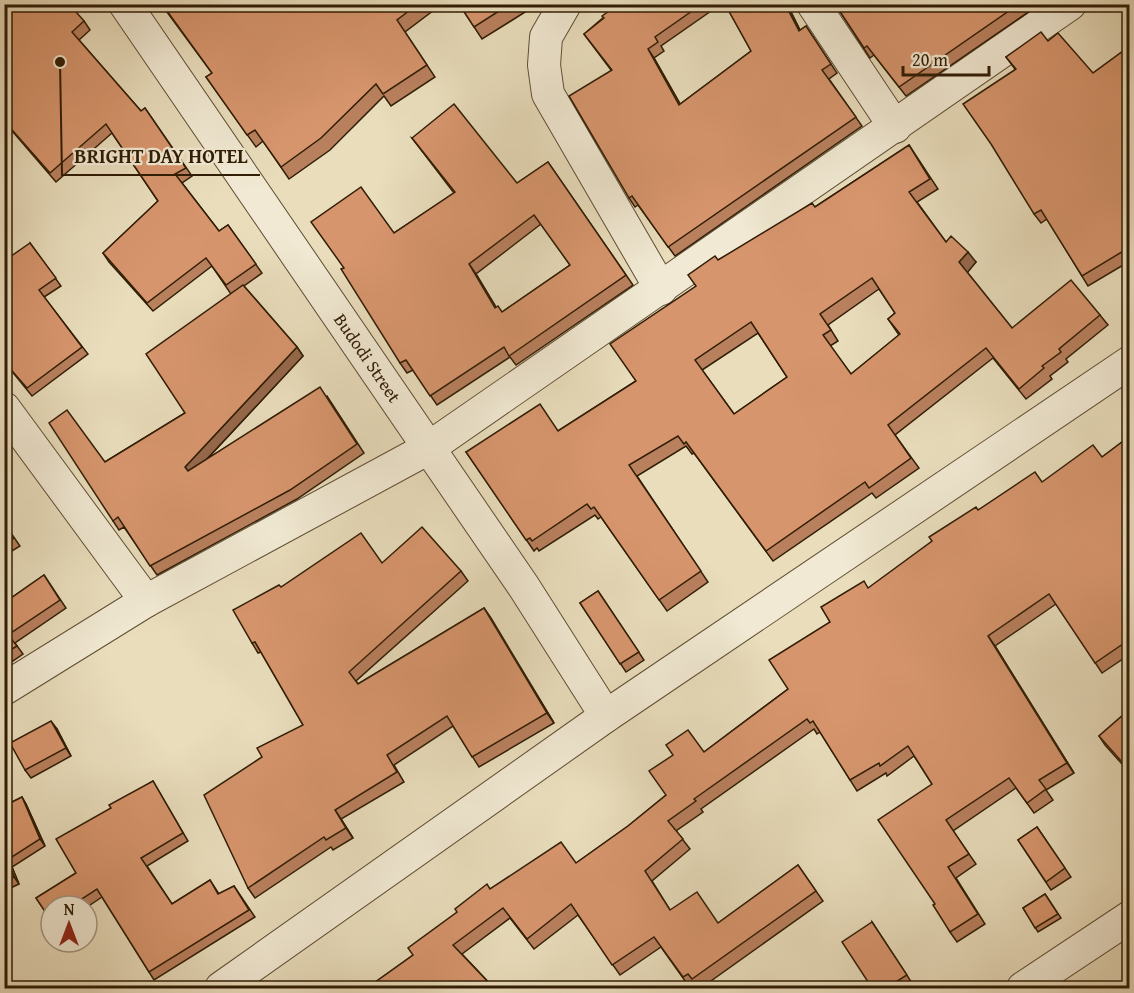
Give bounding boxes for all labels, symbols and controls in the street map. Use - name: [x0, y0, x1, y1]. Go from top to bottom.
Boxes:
- scale bar: [903, 39, 988, 77]
- text: 20 m: [912, 46, 948, 73]
- callout: BRIGHT DAY HOTEL: [62, 137, 260, 175]
- text: BRIGHT DAY HOTEL: [74, 141, 248, 170]
- street label: Budodi Street: [327, 308, 408, 408]
- north arrow: [39, 894, 99, 954]
- text: N: [64, 897, 75, 921]

